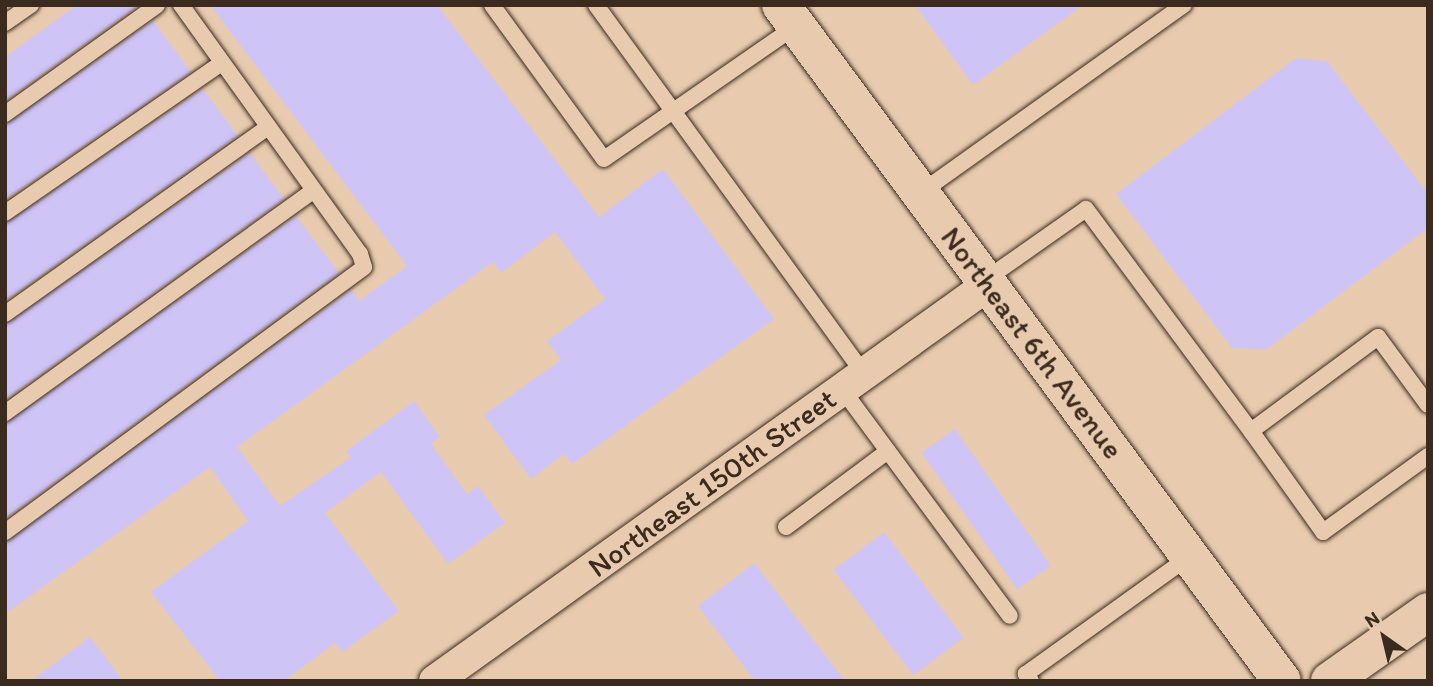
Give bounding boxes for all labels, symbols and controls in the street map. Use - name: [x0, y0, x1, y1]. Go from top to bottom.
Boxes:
- street label: Northeast 6th Avenue: [934, 221, 1130, 465]
- street label: Northeast 150th Street: [581, 381, 843, 585]
- north arrow: [1349, 602, 1419, 672]
- text: N: [1360, 606, 1384, 632]

